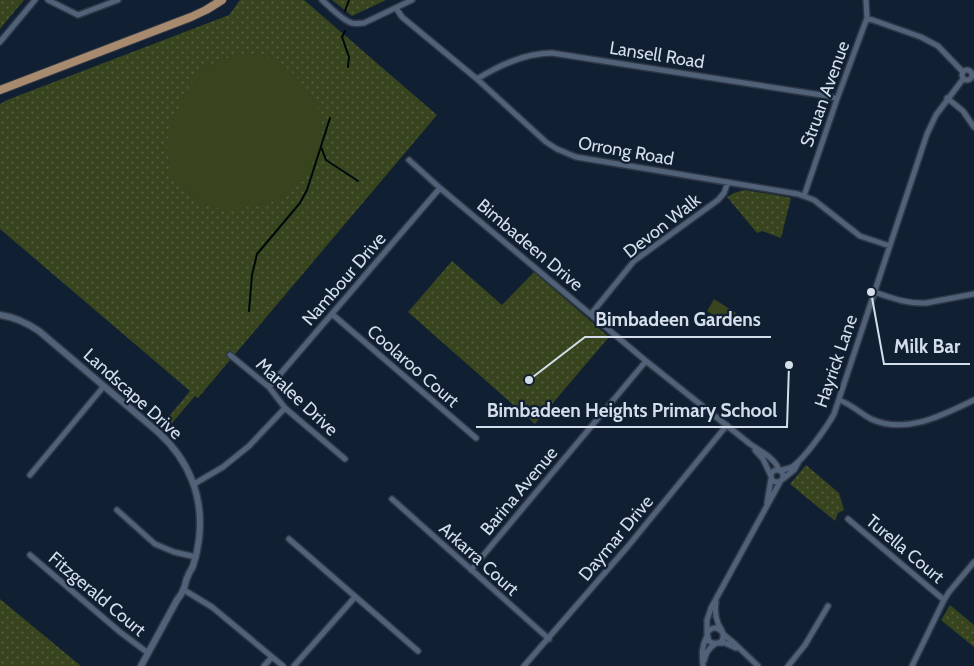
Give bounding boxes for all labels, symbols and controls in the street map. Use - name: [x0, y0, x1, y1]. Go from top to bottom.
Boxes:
- street label: Lansell Road: [608, 37, 706, 73]
- street label: Struan Avenue: [796, 38, 854, 150]
- street label: Orrong Road: [576, 132, 676, 170]
- street label: Devon Walk: [619, 188, 706, 263]
- street label: Bimbadeen Drive: [472, 194, 588, 296]
- street label: Nambour Drive: [298, 228, 390, 330]
- callout: Bimbadeen Gardens: [585, 303, 771, 337]
- text: Bimbadeen Gardens: [595, 308, 761, 331]
- street label: Hayrick Lane: [810, 312, 862, 410]
- street label: Coolaroo Court: [362, 320, 464, 412]
- callout: Milk Bar: [884, 330, 970, 364]
- text: Milk Bar: [894, 335, 961, 358]
- street label: Landscape Drive: [79, 344, 187, 444]
- street label: Maralee Drive: [251, 353, 343, 441]
- callout: Bimbadeen Heights Primary School: [476, 393, 787, 427]
- text: Bimbadeen Heights Primary School: [487, 399, 777, 422]
- street label: Barina Avenue: [476, 442, 562, 540]
- street label: Daymar Drive: [574, 491, 658, 585]
- street label: Turella Court: [861, 510, 949, 588]
- street label: Arkarra Court: [435, 518, 523, 600]
- street label: Fitzgerald Court: [44, 547, 150, 641]

